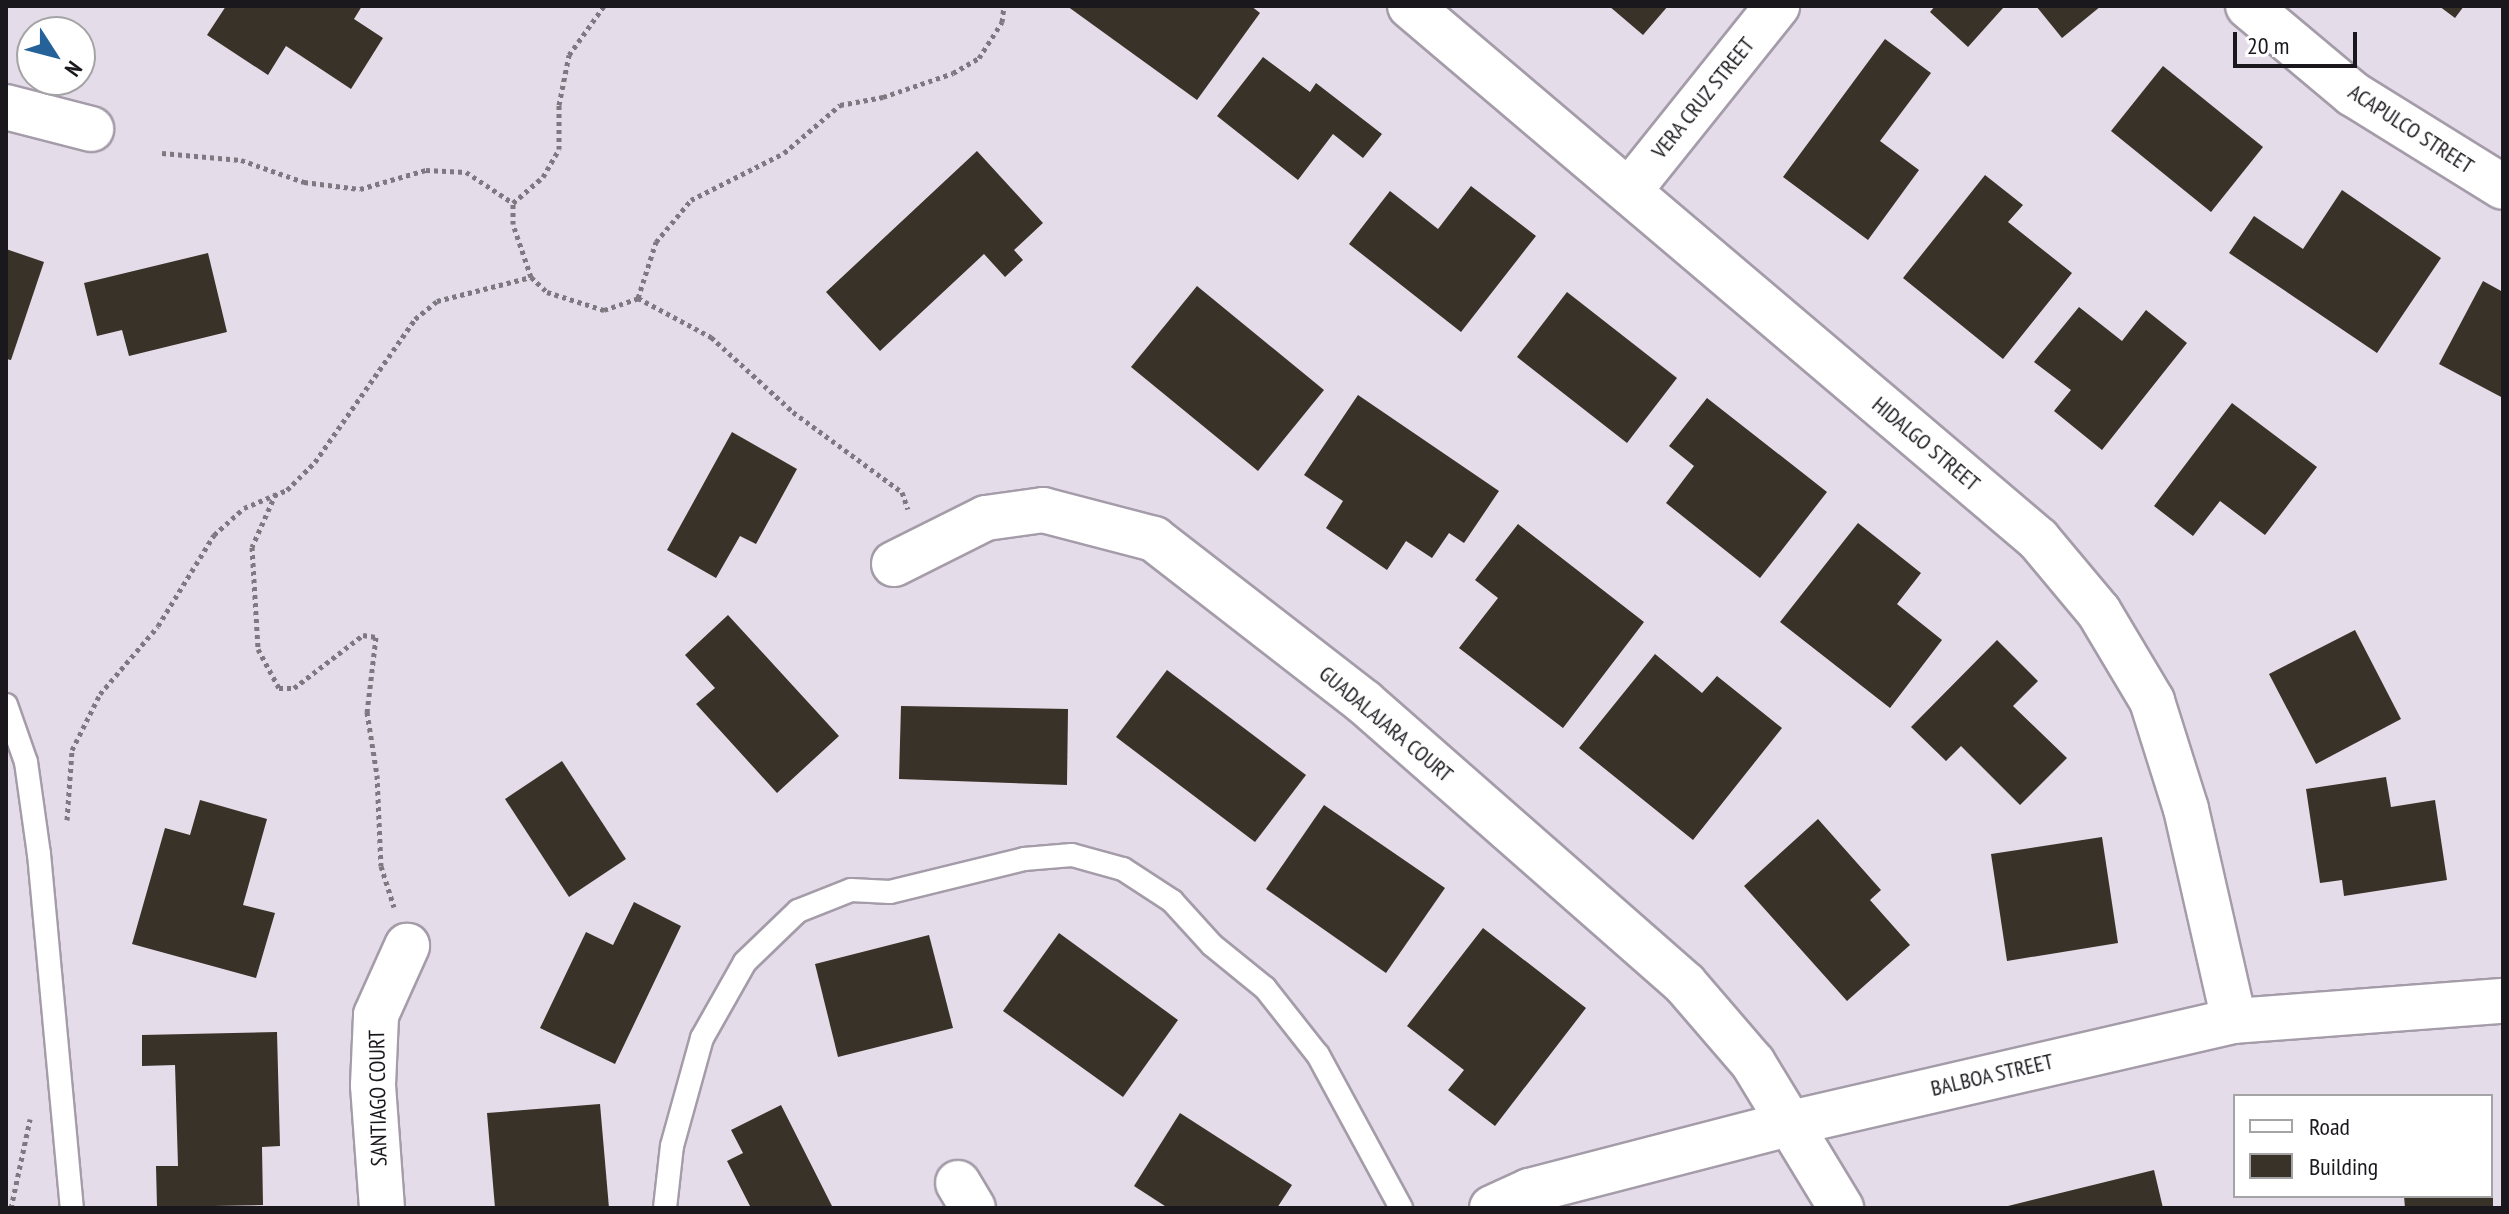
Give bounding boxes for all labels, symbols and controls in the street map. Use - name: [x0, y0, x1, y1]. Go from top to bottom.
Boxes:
- north arrow: [16, 16, 96, 96]
- scale bar: [2237, 16, 2361, 66]
- text: 20 m: [2247, 30, 2289, 61]
- street label: VERA CRUZ STREET: [1646, 32, 1760, 164]
- text: N: [59, 56, 89, 82]
- street label: ACAPULCO STREET: [2343, 79, 2479, 179]
- street label: HIDALGO STREET: [1867, 391, 1985, 497]
- street label: GUADALAJARA COURT: [1313, 660, 1459, 788]
- street label: SANTIAGO COURT: [364, 1029, 392, 1167]
- street label: BALBOA STREET: [1928, 1048, 2056, 1102]
- legend: [2233, 1094, 2493, 1198]
- text: Road: [2309, 1111, 2350, 1142]
- text: Building: [2309, 1151, 2378, 1182]

